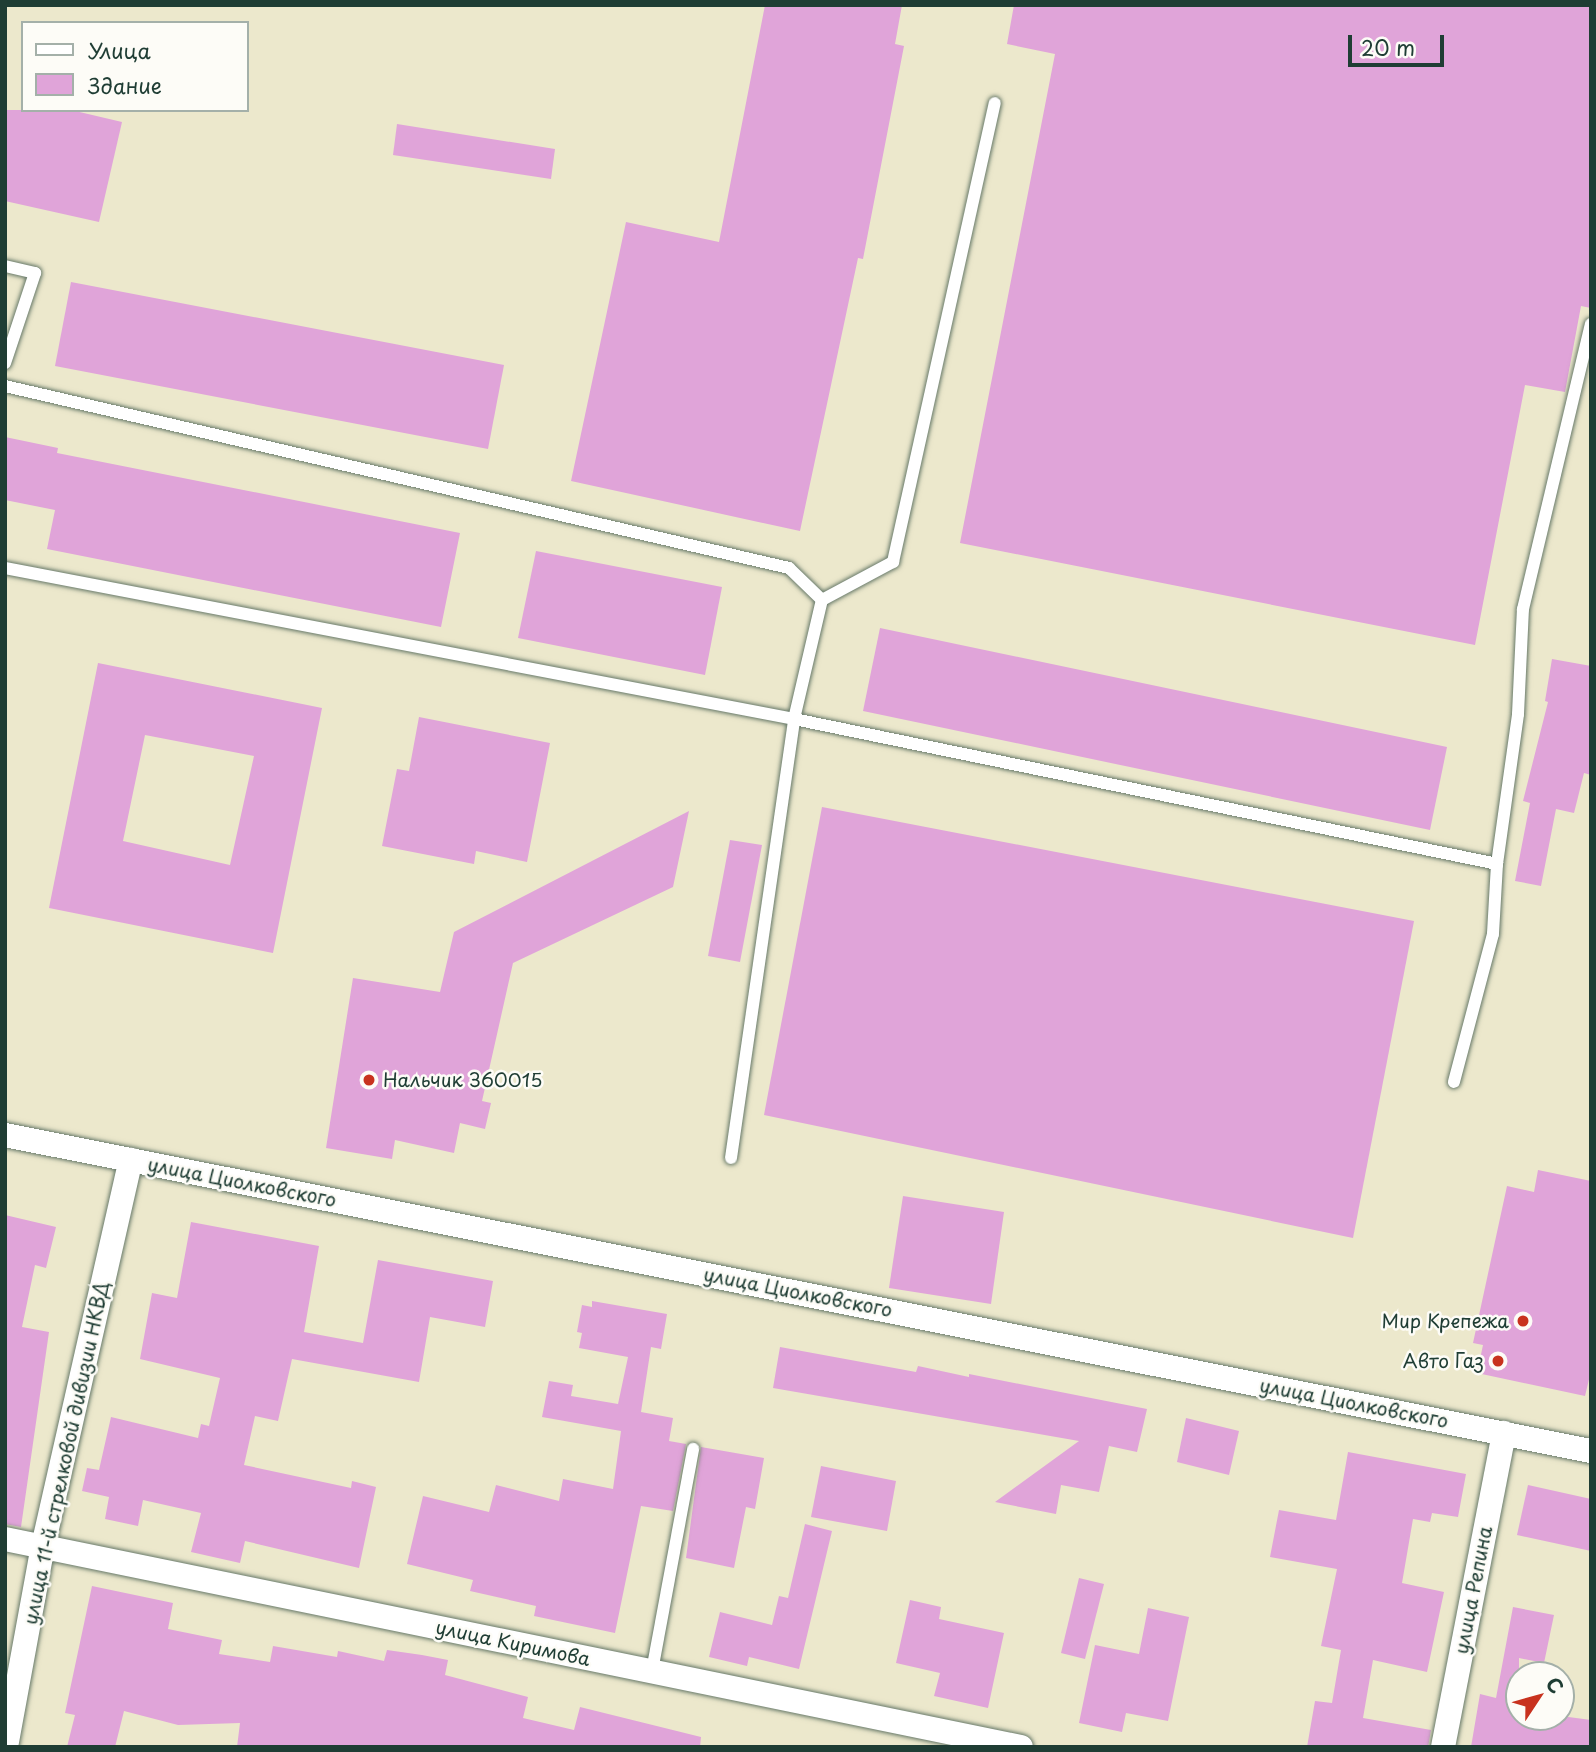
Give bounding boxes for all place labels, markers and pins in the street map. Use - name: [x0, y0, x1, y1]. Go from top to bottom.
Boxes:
- place label: Нальчик 360015: [383, 1069, 543, 1091]
- marker: Нальчик 360015: [361, 1072, 377, 1088]
- place label: Мир Крепежа: [1380, 1310, 1509, 1332]
- marker: Мир Крепежа: [1515, 1313, 1531, 1329]
- place label: Авто Газ: [1403, 1350, 1484, 1372]
- marker: Авто Газ: [1490, 1353, 1506, 1369]

